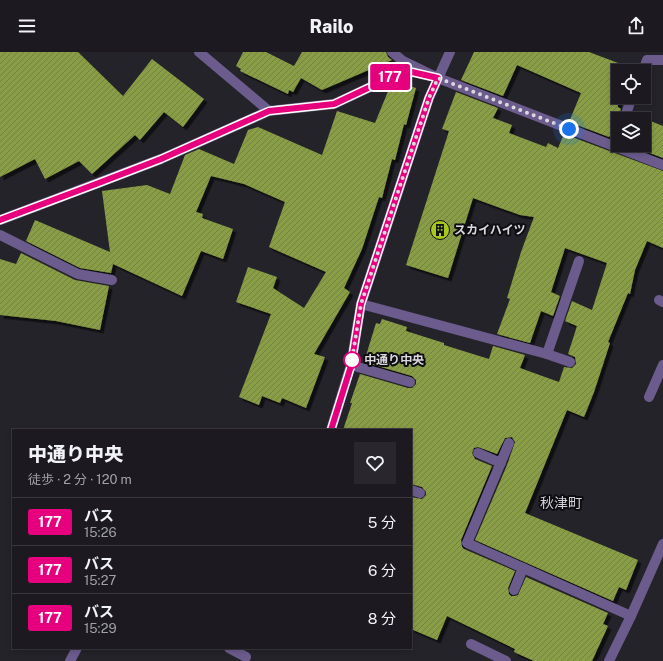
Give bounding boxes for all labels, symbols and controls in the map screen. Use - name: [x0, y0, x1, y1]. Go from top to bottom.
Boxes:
- icon: menu: [16, 15, 38, 37]
- icon: share: [625, 15, 647, 37]
- text: Railo: [310, 16, 353, 37]
- line badge: 177: [367, 64, 413, 90]
- map controls: [611, 64, 651, 152]
- button: locate: [611, 64, 651, 104]
- text: 177: [378, 69, 402, 85]
- button: layers: [611, 112, 651, 152]
- your location: [559, 119, 579, 139]
- building icon: スカイハイツ: [429, 219, 451, 241]
- place label: スカイハイツ: [454, 223, 526, 237]
- marker: 中通り中央: [343, 351, 361, 369]
- place label: 中通り中央: [364, 353, 424, 367]
- button: heart: [354, 442, 396, 484]
- text: 中通り中央: [28, 443, 123, 465]
- text: 徒歩 · 2 分 · 120 m: [28, 472, 132, 487]
- district label: 秋津町: [540, 495, 582, 511]
- text: バス: [84, 507, 114, 524]
- text: 177: [38, 514, 62, 530]
- text: 5 分: [368, 514, 396, 531]
- text: 15:26: [84, 525, 117, 540]
- text: バス: [84, 555, 114, 572]
- text: 177: [38, 562, 62, 578]
- text: 6 分: [368, 562, 396, 579]
- text: 15:27: [84, 573, 116, 588]
- text: バス: [84, 603, 114, 620]
- text: 177: [38, 610, 62, 626]
- text: 8 分: [368, 610, 396, 627]
- text: 15:29: [84, 621, 117, 636]

